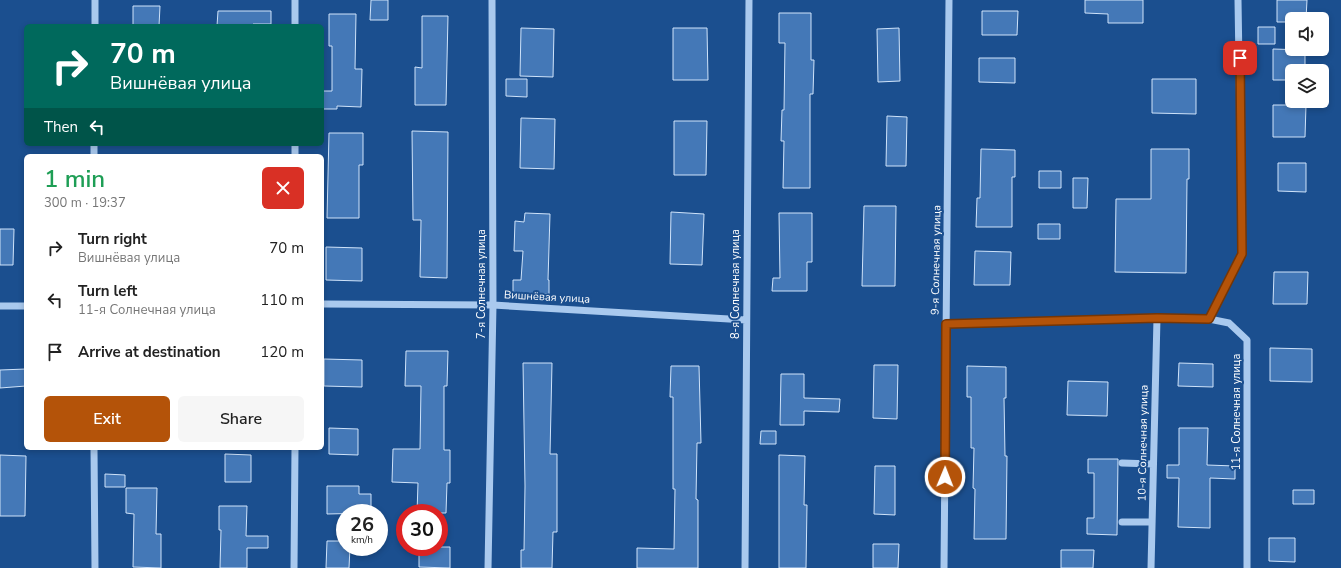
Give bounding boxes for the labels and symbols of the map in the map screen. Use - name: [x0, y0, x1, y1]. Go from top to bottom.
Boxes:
- pin: [1223, 41, 1257, 75]
- street label: 9-я Солнечная улица: [928, 205, 944, 315]
- street label: 7-я Солнечная улица: [474, 229, 489, 339]
- street label: 8-я Солнечная улица: [728, 229, 743, 339]
- street label: Вишнёвая улица: [503, 287, 591, 307]
- street label: 11-я Солнечная улица: [1229, 354, 1244, 470]
- street label: 10-я Солнечная улица: [1134, 384, 1152, 501]
- position arrow: [924, 456, 966, 498]
- speed limit sign: 30: [396, 504, 448, 556]

